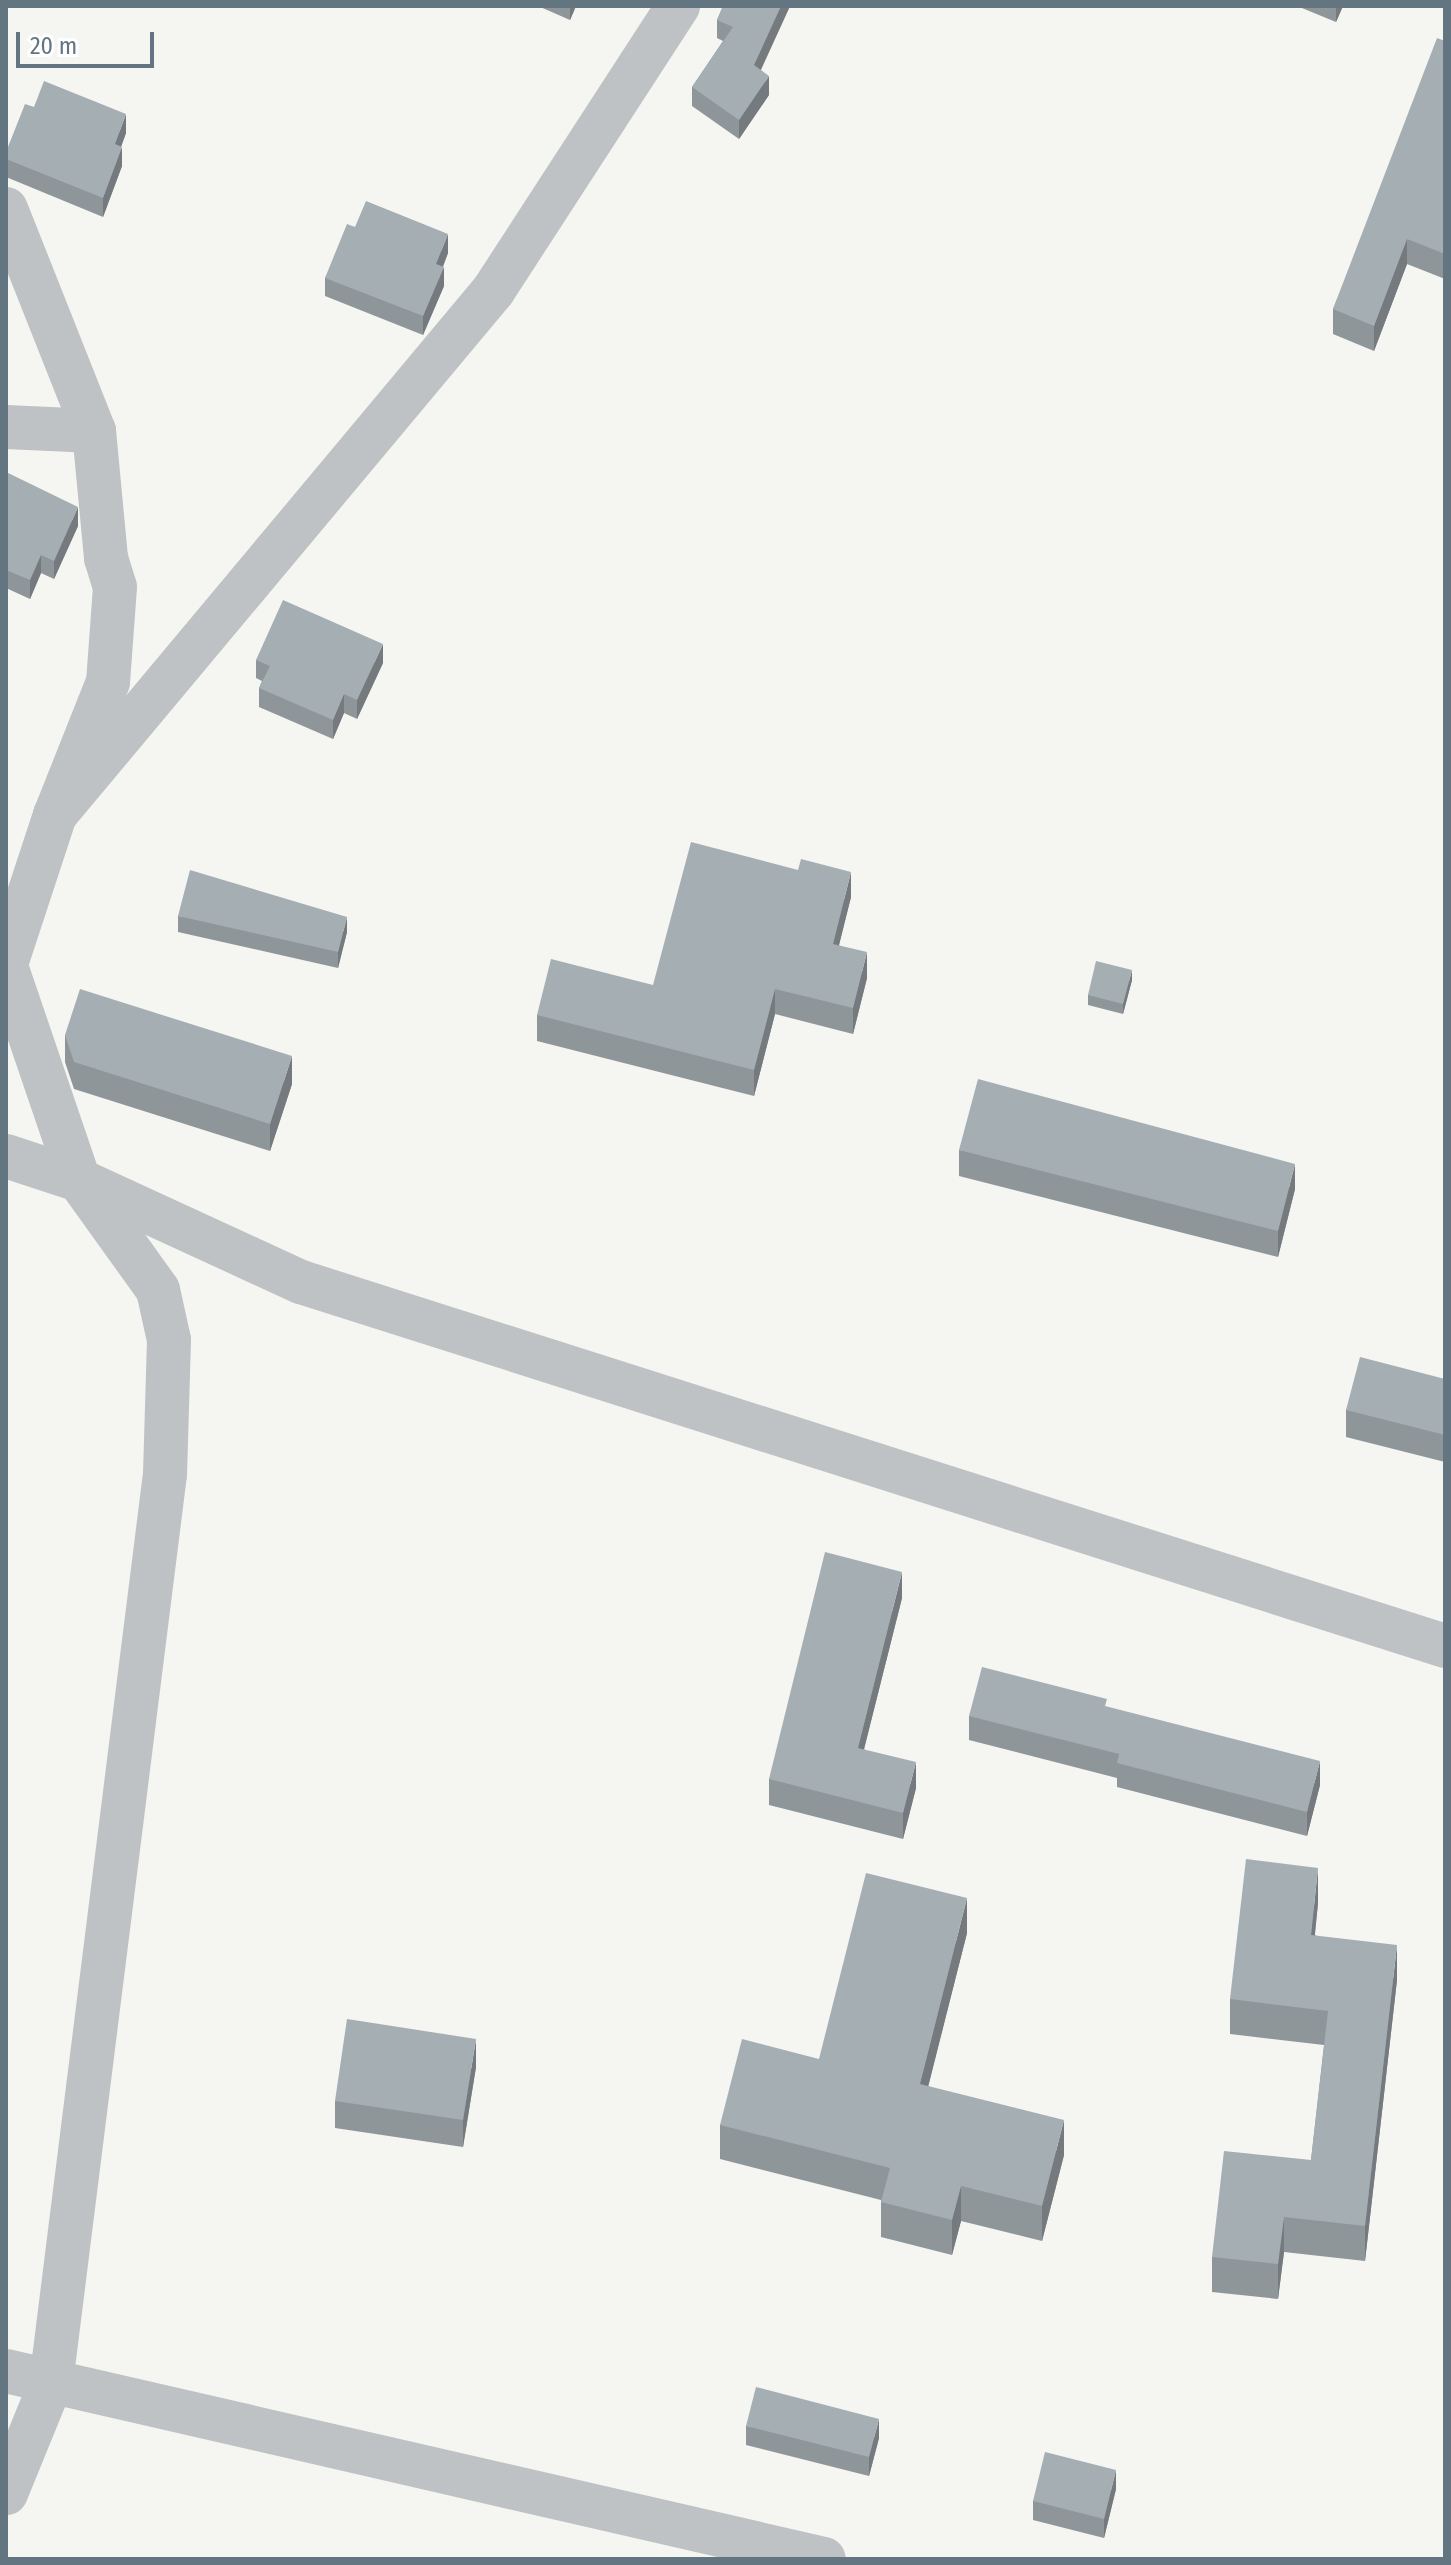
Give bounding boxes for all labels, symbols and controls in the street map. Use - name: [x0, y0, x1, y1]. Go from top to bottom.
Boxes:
- scale bar: [20, 16, 158, 66]
- text: 20 m: [30, 32, 77, 60]

